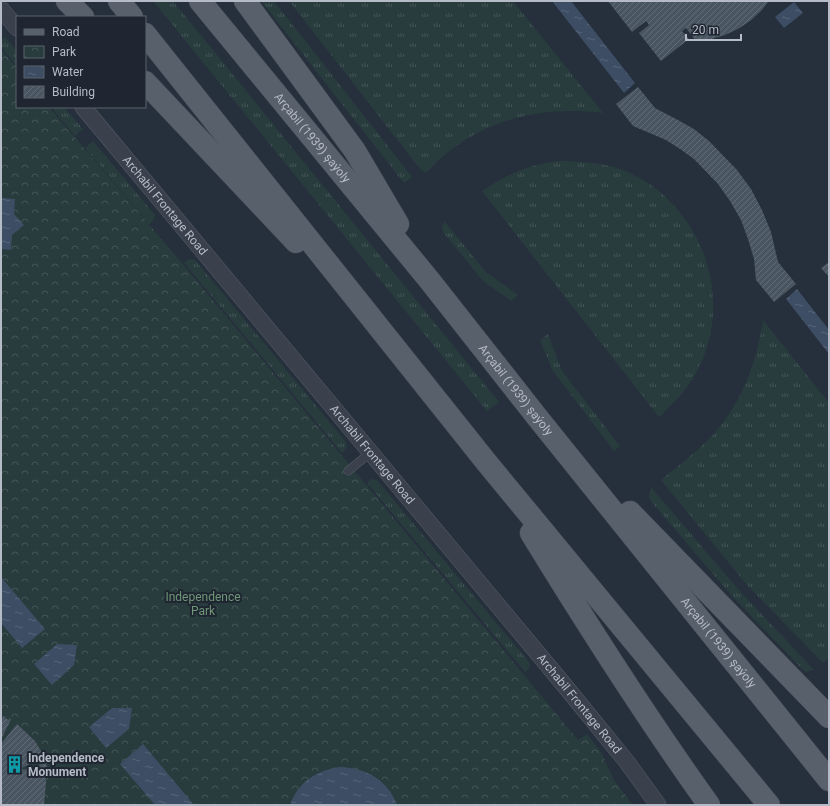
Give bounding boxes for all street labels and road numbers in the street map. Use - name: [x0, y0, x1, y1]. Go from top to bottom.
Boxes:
- street label: Arçabil (1939) şaýoly: [271, 90, 354, 186]
- street label: Archabil Frontage Road: [120, 153, 210, 258]
- street label: Arçabil (1939) şaýoly: [476, 342, 556, 439]
- street label: Archabil Frontage Road: [327, 402, 418, 507]
- street label: Arçabil (1939) şaýoly: [678, 595, 759, 691]
- street label: Archabil Frontage Road: [534, 651, 624, 756]

